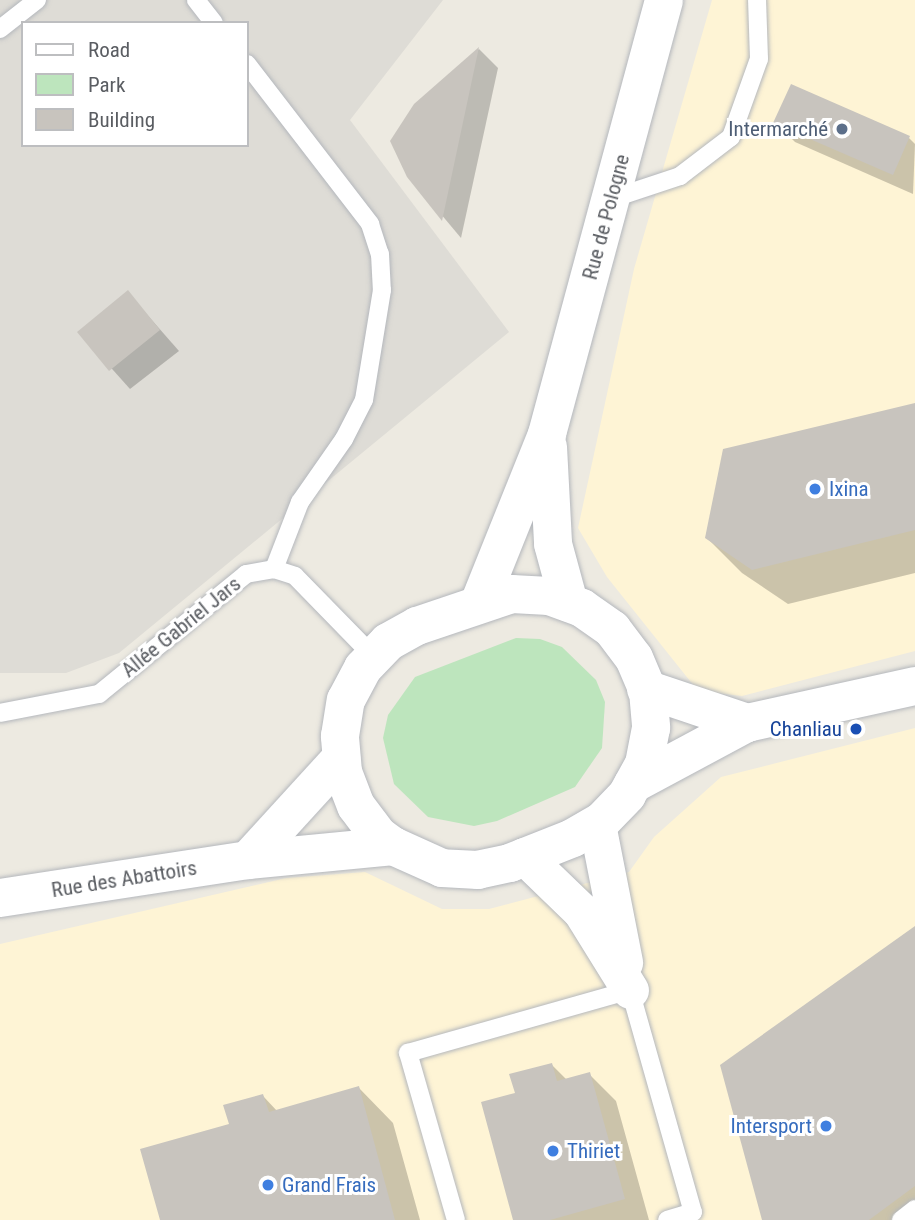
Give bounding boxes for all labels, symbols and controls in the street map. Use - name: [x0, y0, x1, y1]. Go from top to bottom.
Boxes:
- legend: [21, 21, 248, 147]
- text: Road: [88, 38, 130, 62]
- text: Park: [88, 73, 125, 97]
- text: Building: [88, 108, 155, 132]
- place label: Intermarché: [728, 116, 828, 142]
- marker: Intermarché: [834, 121, 850, 137]
- street label: Rue de Pologne: [577, 152, 635, 282]
- place label: Ixina: [829, 476, 869, 502]
- marker: Ixina: [807, 481, 823, 497]
- street label: Allée Gabriel Jars: [116, 571, 246, 683]
- place label: Chanliau: [770, 716, 842, 742]
- marker: Chanliau: [848, 721, 864, 737]
- street label: Rue des Abattoirs: [50, 855, 198, 903]
- place label: Intersport: [731, 1113, 812, 1139]
- marker: Intersport: [818, 1118, 834, 1134]
- place label: Thiriet: [567, 1138, 620, 1164]
- marker: Thiriet: [545, 1143, 561, 1159]
- place label: Grand Frais: [282, 1172, 376, 1198]
- marker: Grand Frais: [260, 1177, 276, 1193]

